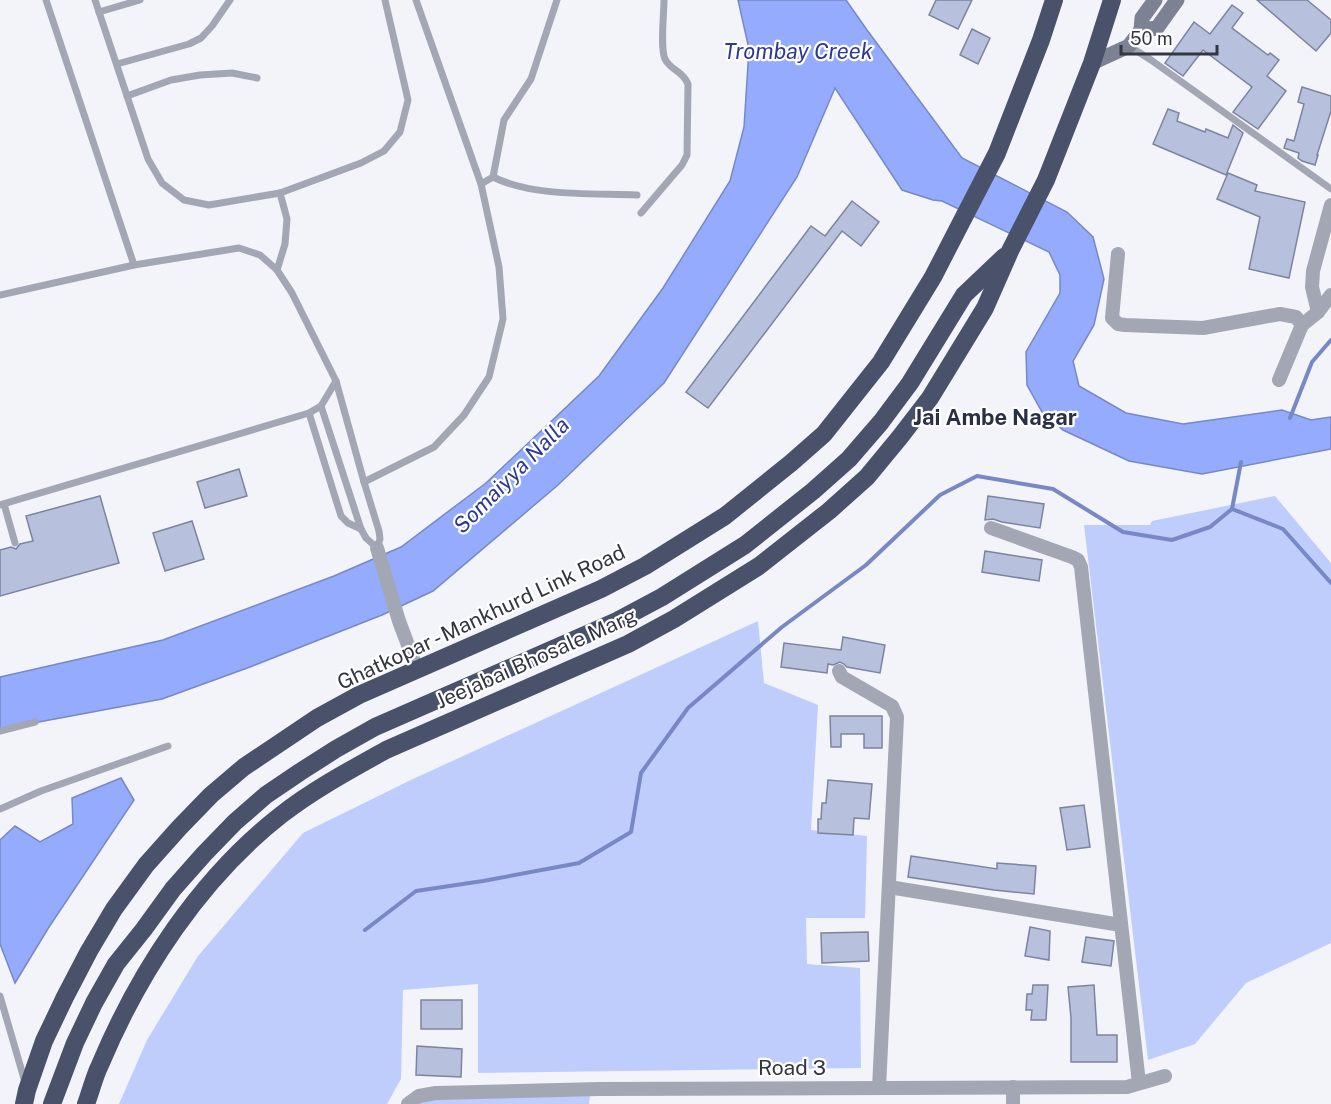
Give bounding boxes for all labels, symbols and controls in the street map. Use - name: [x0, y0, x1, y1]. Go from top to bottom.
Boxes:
- scale bar: [1121, 18, 1217, 56]
- text: 50 m: [1130, 28, 1173, 49]
- water label: Trombay Creek: [723, 38, 873, 64]
- district label: Jai Ambe Nagar: [913, 404, 1077, 430]
- water label: Somaiyya Nalla: [448, 412, 574, 538]
- street label: Ghatkopar - Mankhurd Link Road: [333, 539, 629, 695]
- street label: Jeejabai Bhosale Marg: [432, 602, 640, 714]
- street label: Road 3: [758, 1055, 826, 1080]

